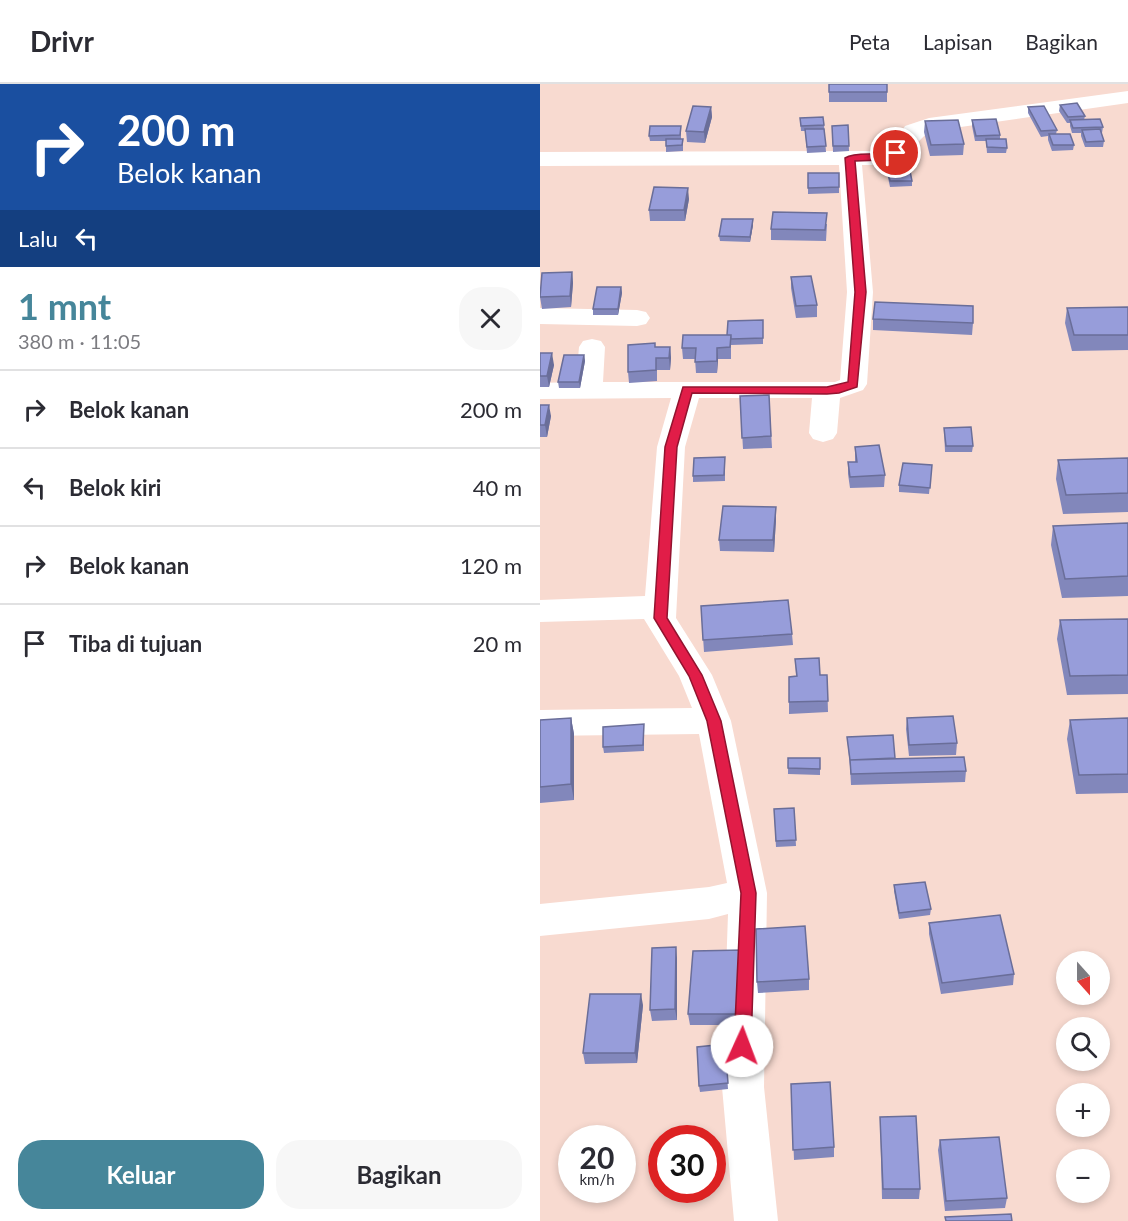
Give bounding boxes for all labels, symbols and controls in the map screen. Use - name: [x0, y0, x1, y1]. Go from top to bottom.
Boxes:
- text: Drivr: [30, 24, 94, 58]
- text: Peta: [849, 29, 890, 54]
- text: Lapisan: [923, 29, 992, 54]
- text: Bagikan: [1025, 29, 1098, 54]
- text: 200 m: [117, 105, 235, 155]
- icon: right: [18, 108, 96, 186]
- pin: [870, 127, 921, 178]
- icon: arrive: [879, 136, 912, 169]
- text: Belok kanan: [117, 156, 262, 189]
- icon: left: [70, 222, 103, 255]
- text: Lalu: [18, 225, 58, 252]
- text: 1 mnt: [18, 284, 111, 328]
- button: close: [459, 287, 522, 350]
- text: 380 m · 11:05: [18, 329, 141, 353]
- icon: right: [18, 393, 51, 426]
- text: Belok kanan: [69, 396, 189, 423]
- text: 200 m: [460, 396, 522, 423]
- icon: left: [18, 471, 51, 504]
- text: Belok kiri: [69, 474, 161, 501]
- text: 40 m: [473, 474, 522, 501]
- icon: right: [18, 549, 51, 582]
- text: Belok kanan: [69, 552, 189, 579]
- text: 120 m: [460, 552, 522, 579]
- icon: arrive: [18, 627, 51, 660]
- text: Tiba di tujuan: [69, 630, 202, 657]
- text: 20 m: [473, 630, 522, 657]
- north arrow: [1056, 951, 1110, 1005]
- map controls: [1056, 951, 1110, 1203]
- position arrow: [710, 1014, 774, 1078]
- button: search: [1056, 1017, 1110, 1071]
- button: +: [1056, 1083, 1110, 1137]
- speed limit sign: 30: [648, 1125, 726, 1203]
- text: 20: [580, 1139, 614, 1175]
- button: Keluar: [18, 1140, 264, 1209]
- button: Bagikan: [276, 1140, 522, 1209]
- button: −: [1056, 1149, 1110, 1203]
- text: km/h: [579, 1170, 615, 1188]

